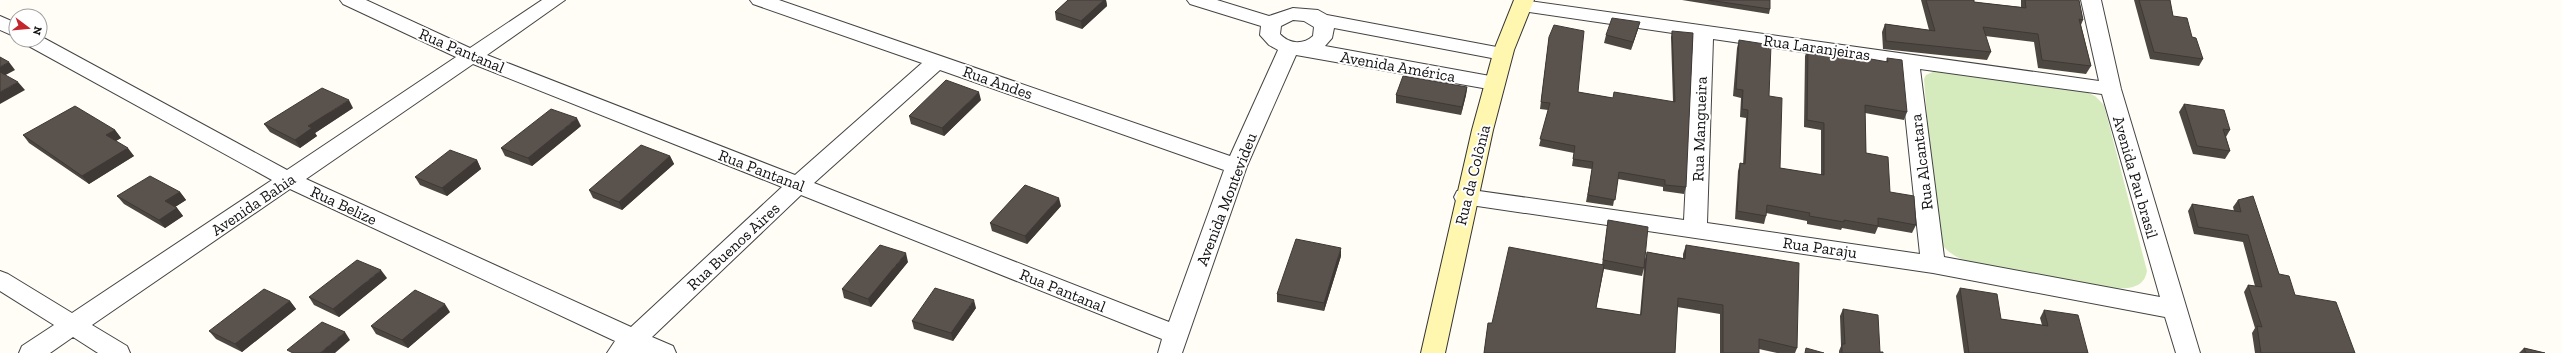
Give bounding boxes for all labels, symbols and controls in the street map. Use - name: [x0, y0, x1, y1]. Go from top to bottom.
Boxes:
- north arrow: [8, 8, 48, 48]
- street label: Rua Pantanal: [416, 24, 507, 77]
- text: N: [30, 25, 45, 37]
- street label: Rua Laranjeiras: [1762, 31, 1872, 64]
- street label: Avenida América: [1339, 47, 1457, 86]
- street label: Rua Andes: [960, 62, 1035, 103]
- street label: Rua Mangueira: [1688, 76, 1711, 182]
- street label: Rua Alcantara: [1906, 113, 1937, 211]
- street label: Avenida Pau brasil: [2109, 113, 2162, 241]
- street label: Rua da Colônia: [1451, 123, 1494, 227]
- street label: Avenida Montevideu: [1192, 130, 1261, 268]
- street label: Rua Pantanal: [716, 145, 808, 196]
- street label: Avenida Bahia: [208, 169, 299, 240]
- street label: Rua Belize: [308, 182, 380, 229]
- street label: Rua Buenos Aires: [683, 198, 784, 294]
- street label: Rua Paraju: [1782, 233, 1858, 262]
- street label: Rua Pantanal: [1017, 265, 1109, 316]

